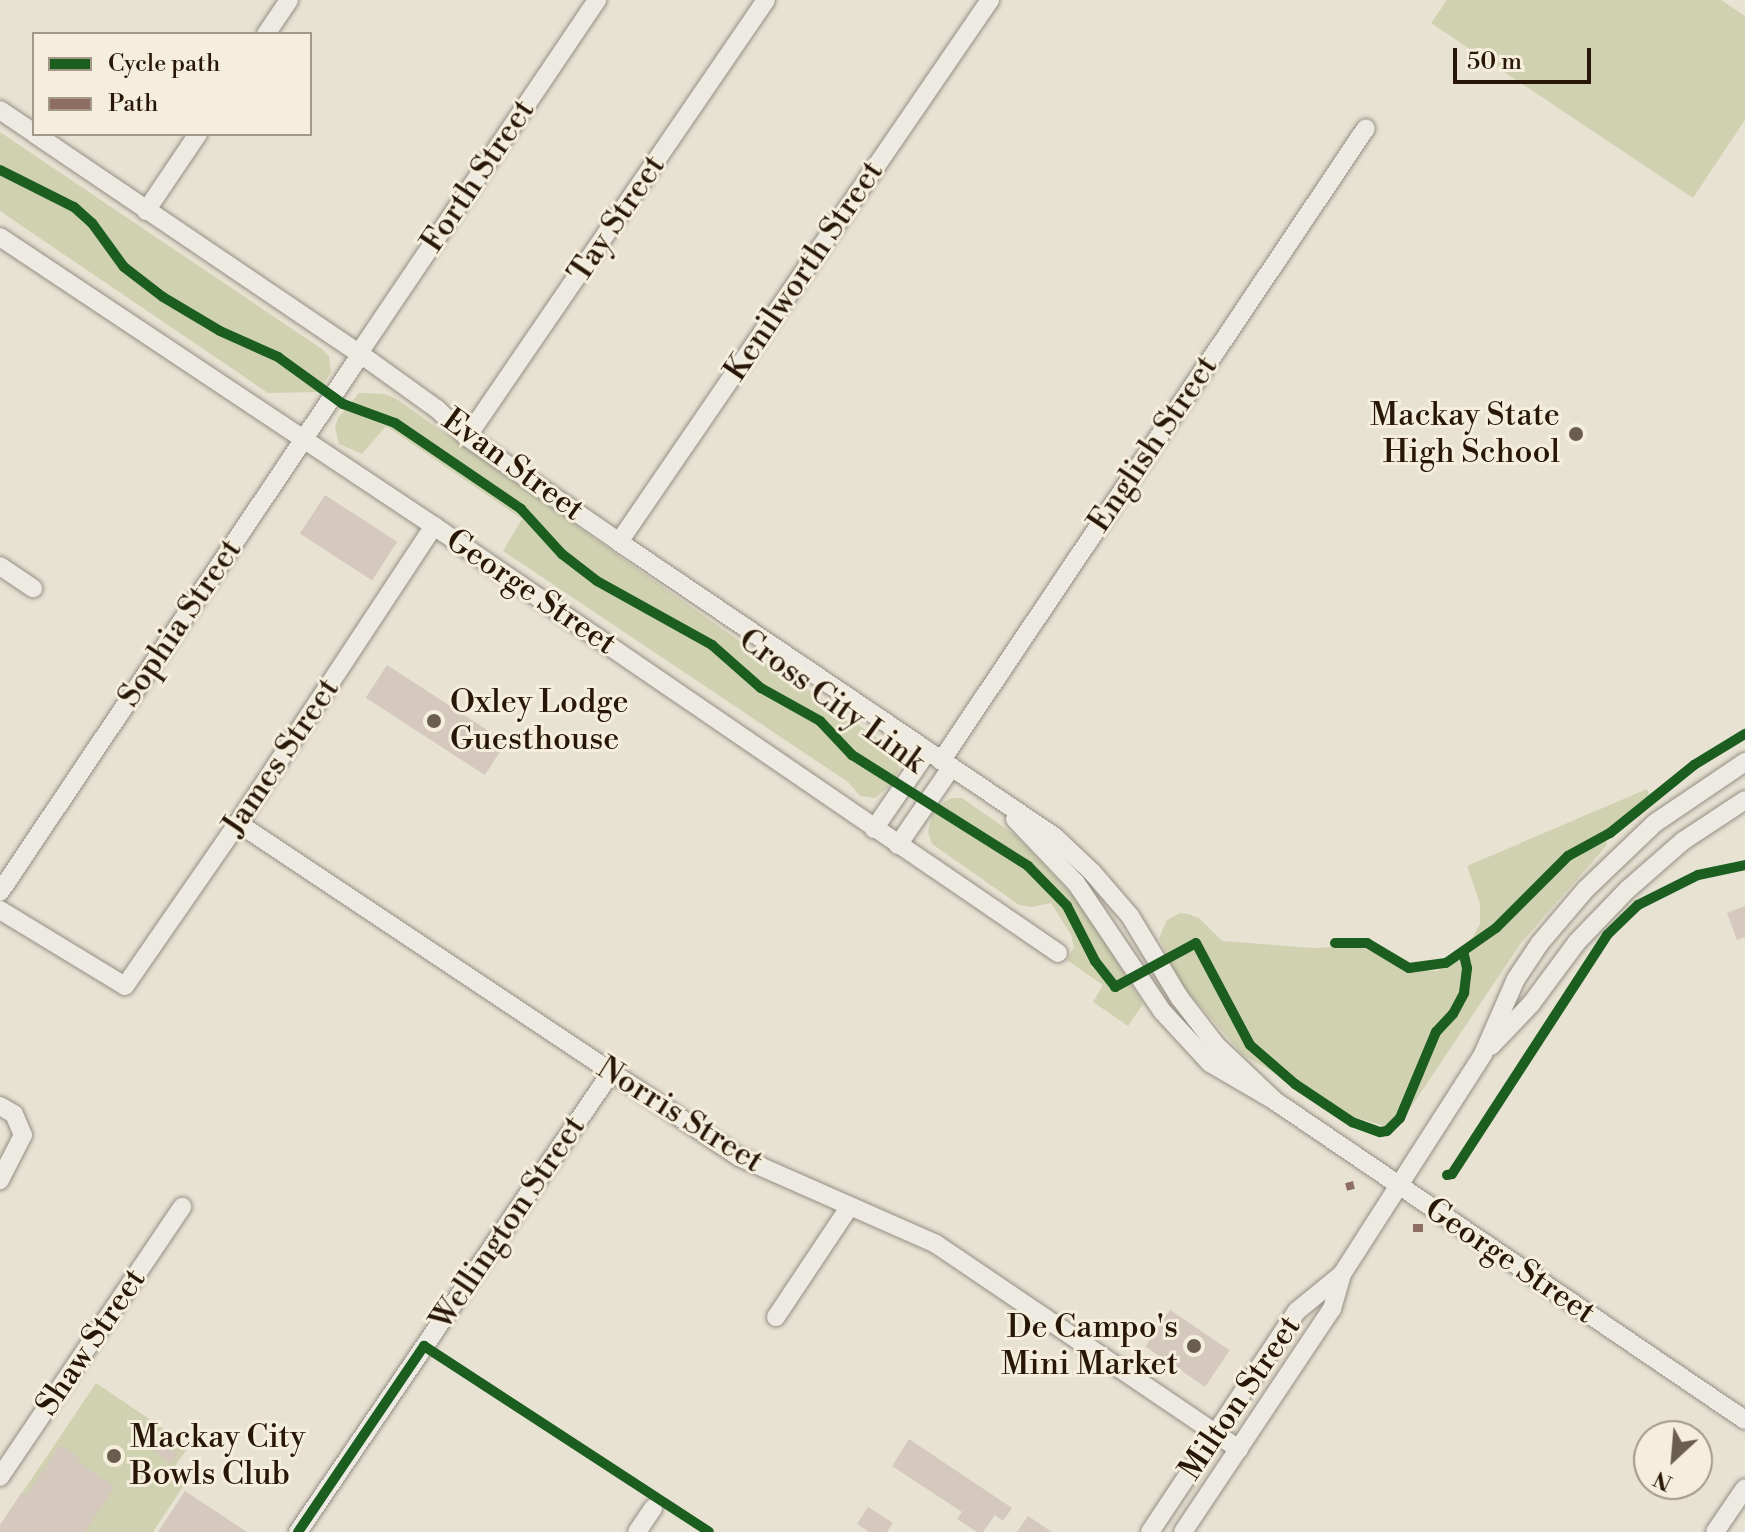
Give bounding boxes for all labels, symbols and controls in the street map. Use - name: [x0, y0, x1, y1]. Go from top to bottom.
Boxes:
- legend: [32, 32, 312, 136]
- scale bar: [1457, 32, 1595, 82]
- text: 50 m: [1467, 47, 1522, 77]
- text: Cycle path: [108, 49, 220, 79]
- text: Path: [108, 89, 158, 119]
- street label: Forth Street: [413, 92, 543, 260]
- street label: Tay Street: [560, 148, 674, 290]
- street label: Kenilworth Street: [716, 154, 892, 388]
- street label: English Street: [1080, 349, 1226, 539]
- place label: Mackay State High School: [1370, 397, 1560, 472]
- street label: Evan Street: [435, 401, 591, 529]
- marker: Mackay State High School: [1567, 425, 1585, 443]
- street label: George Street: [439, 521, 623, 663]
- street label: Sophia Street: [110, 532, 250, 714]
- street label: Cross City Link: [731, 620, 933, 782]
- street label: James Street: [214, 671, 348, 843]
- place label: Oxley Lodge Guesthouse: [450, 684, 629, 759]
- marker: Oxley Lodge Guesthouse: [425, 712, 443, 730]
- street label: Norris Street: [590, 1049, 770, 1181]
- street label: Wellington Street: [422, 1109, 594, 1337]
- street label: George Street: [1418, 1190, 1602, 1332]
- street label: Shaw Street: [28, 1261, 154, 1423]
- place label: De Campo's Mini Market: [1001, 1309, 1178, 1384]
- street label: Milton Street: [1171, 1309, 1309, 1487]
- marker: De Campo's Mini Market: [1185, 1337, 1203, 1355]
- place label: Mackay City Bowls Club: [130, 1419, 305, 1494]
- north arrow: [1633, 1420, 1713, 1500]
- marker: Mackay City Bowls Club: [105, 1447, 123, 1465]
- text: N: [1649, 1464, 1677, 1496]

